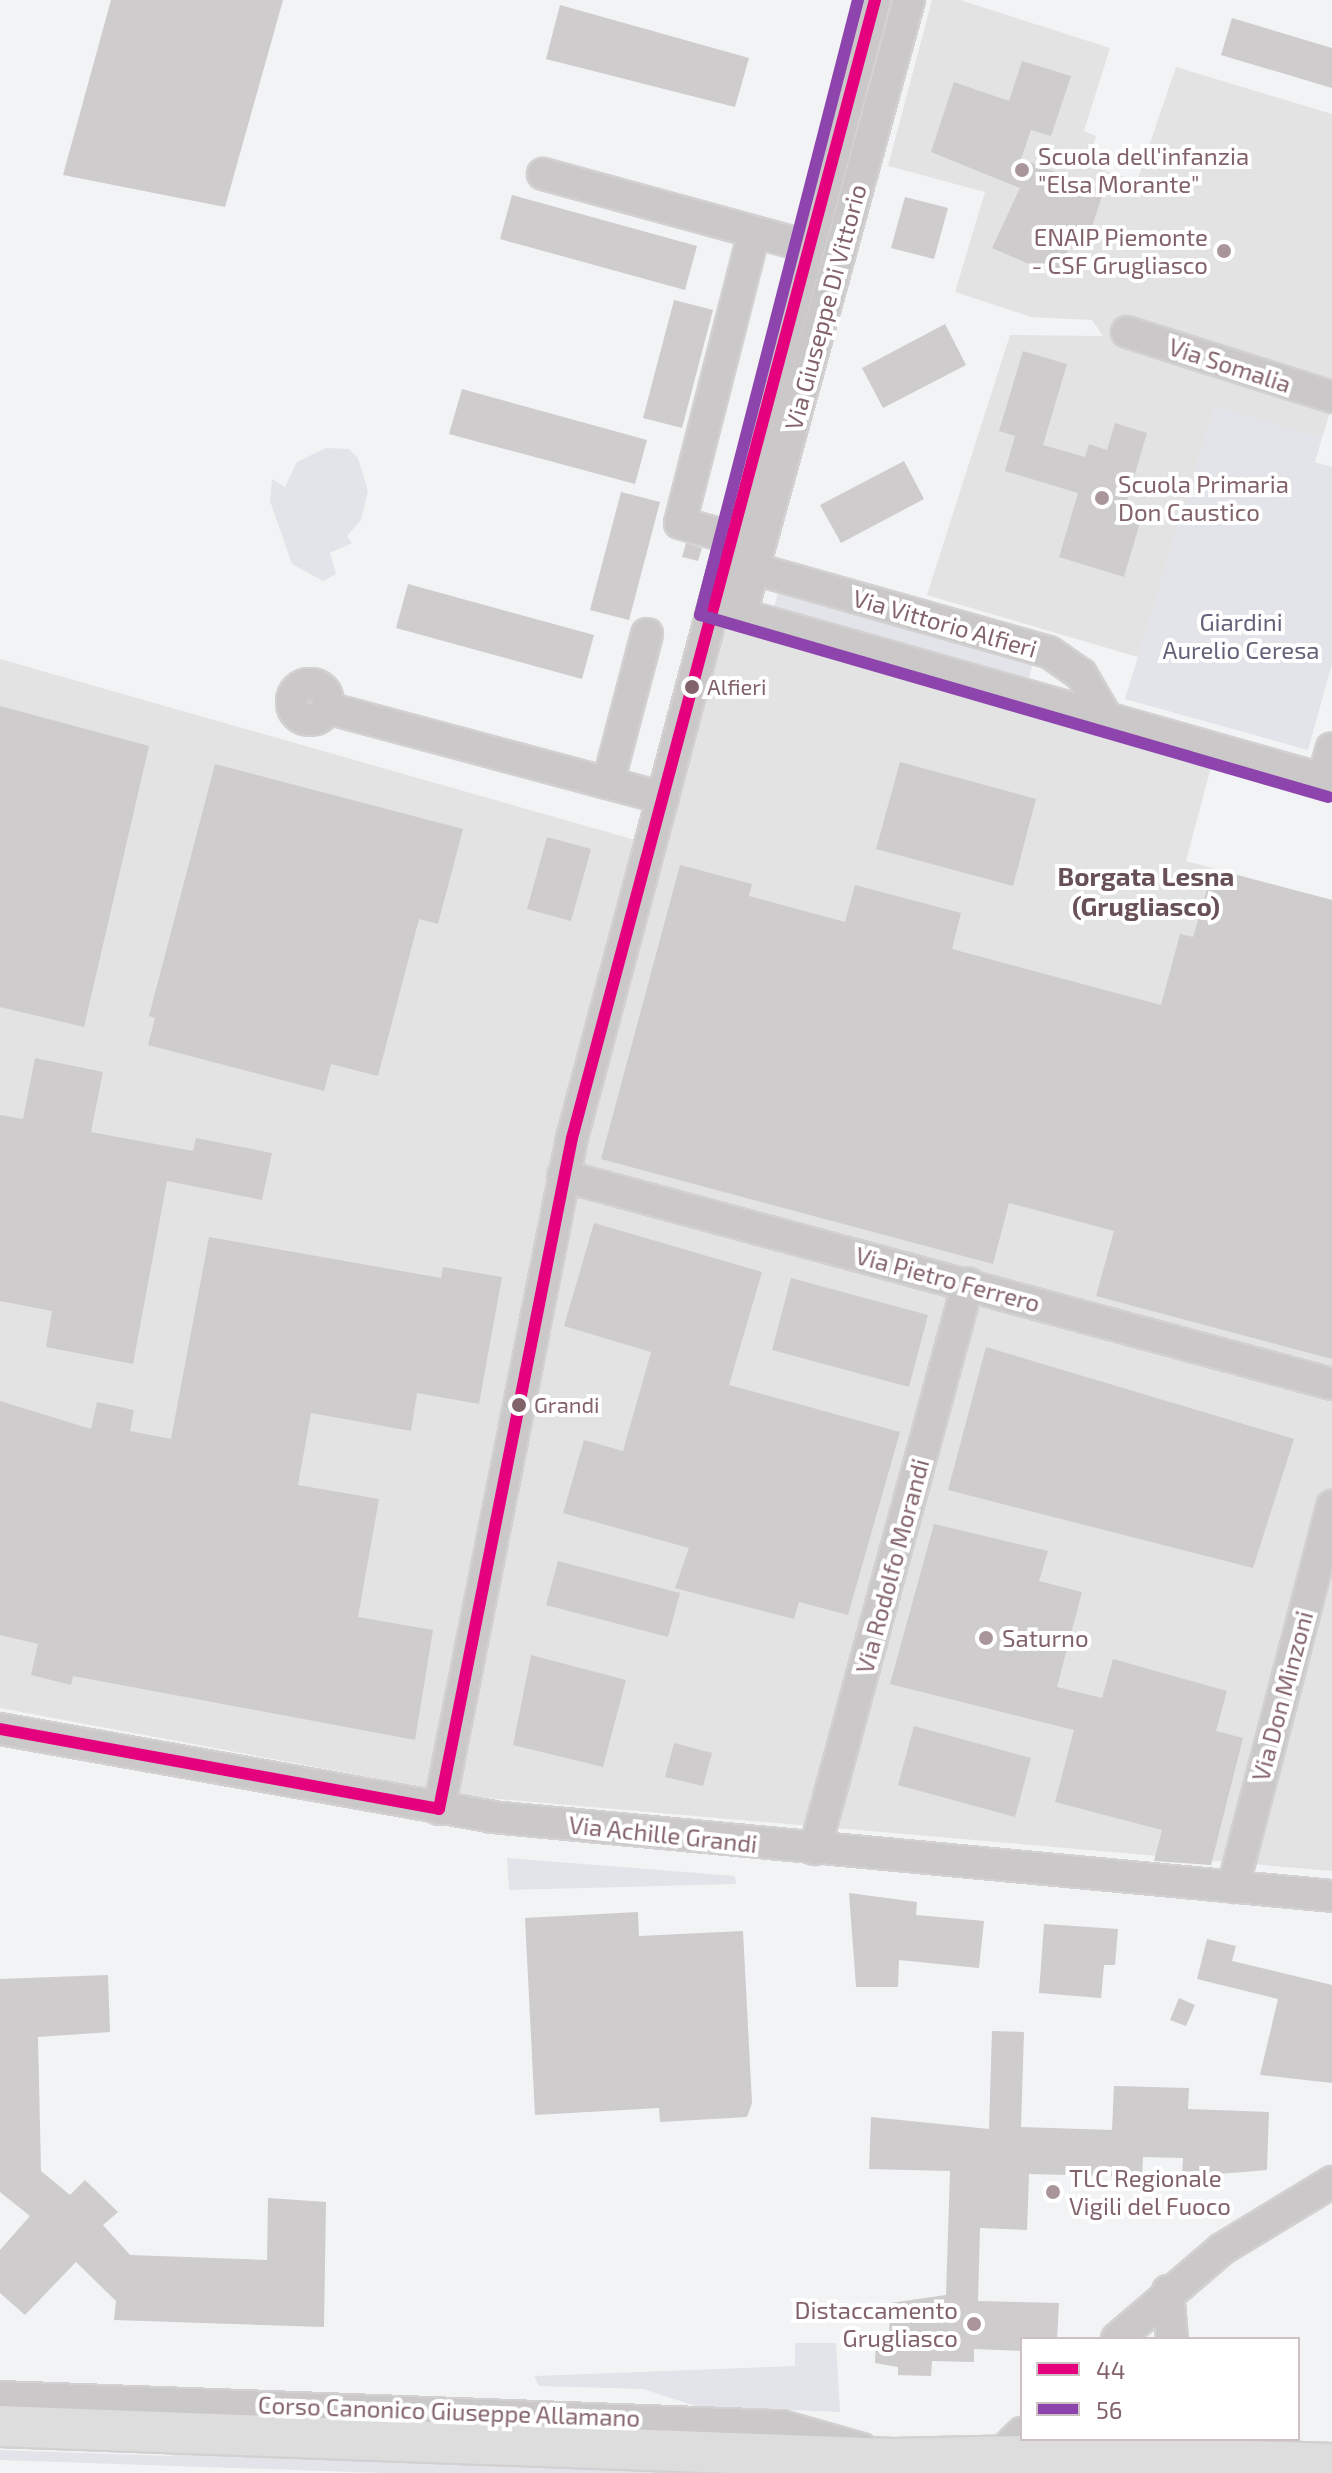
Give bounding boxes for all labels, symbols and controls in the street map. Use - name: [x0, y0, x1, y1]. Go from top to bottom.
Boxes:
- place label: Scuola dell'infanzia "Elsa Morante": [1038, 142, 1249, 198]
- marker: Scuola dell'infanzia "Elsa Morante": [1013, 161, 1031, 179]
- street label: Via Giuseppe Di Vittorio: [778, 181, 872, 433]
- place label: ENAIP Piemonte - CSF Grugliasco: [1031, 223, 1208, 279]
- marker: ENAIP Piemonte - CSF Grugliasco: [1215, 242, 1233, 260]
- street label: Via Somalia: [1165, 332, 1295, 398]
- place label: Scuola Primaria Don Caustico: [1118, 470, 1289, 526]
- marker: Scuola Primaria Don Caustico: [1093, 489, 1111, 507]
- street label: Via Vittorio Alfieri: [849, 583, 1041, 663]
- park label: Giardini Aurelio Ceresa: [1162, 608, 1320, 664]
- place label: Alfieri: [707, 674, 767, 700]
- marker: Alfieri: [684, 679, 700, 695]
- district label: Borgata Lesna (Grugliasco): [1058, 860, 1234, 922]
- street label: Via Pietro Ferrero: [853, 1241, 1043, 1317]
- place label: Grandi: [534, 1392, 600, 1418]
- marker: Grandi: [511, 1397, 527, 1413]
- street label: Via Rodolfo Morandi: [850, 1456, 934, 1676]
- street label: Via Don Minzoni: [1245, 1608, 1319, 1784]
- place label: Saturno: [1002, 1624, 1089, 1652]
- marker: Saturno: [977, 1629, 995, 1647]
- street label: Via Achille Grandi: [567, 1810, 759, 1858]
- place label: TLC Regionale Vigili del Fuoco: [1069, 2164, 1232, 2220]
- marker: TLC Regionale Vigili del Fuoco: [1044, 2183, 1062, 2201]
- place label: Distaccamento Grugliasco: [795, 2296, 958, 2352]
- marker: Distaccamento Grugliasco: [965, 2315, 983, 2333]
- legend: [1020, 2337, 1300, 2441]
- text: 44: [1096, 2355, 1126, 2384]
- street label: Corso Canonico Giuseppe Allamano: [257, 2390, 641, 2432]
- text: 56: [1096, 2395, 1123, 2424]

